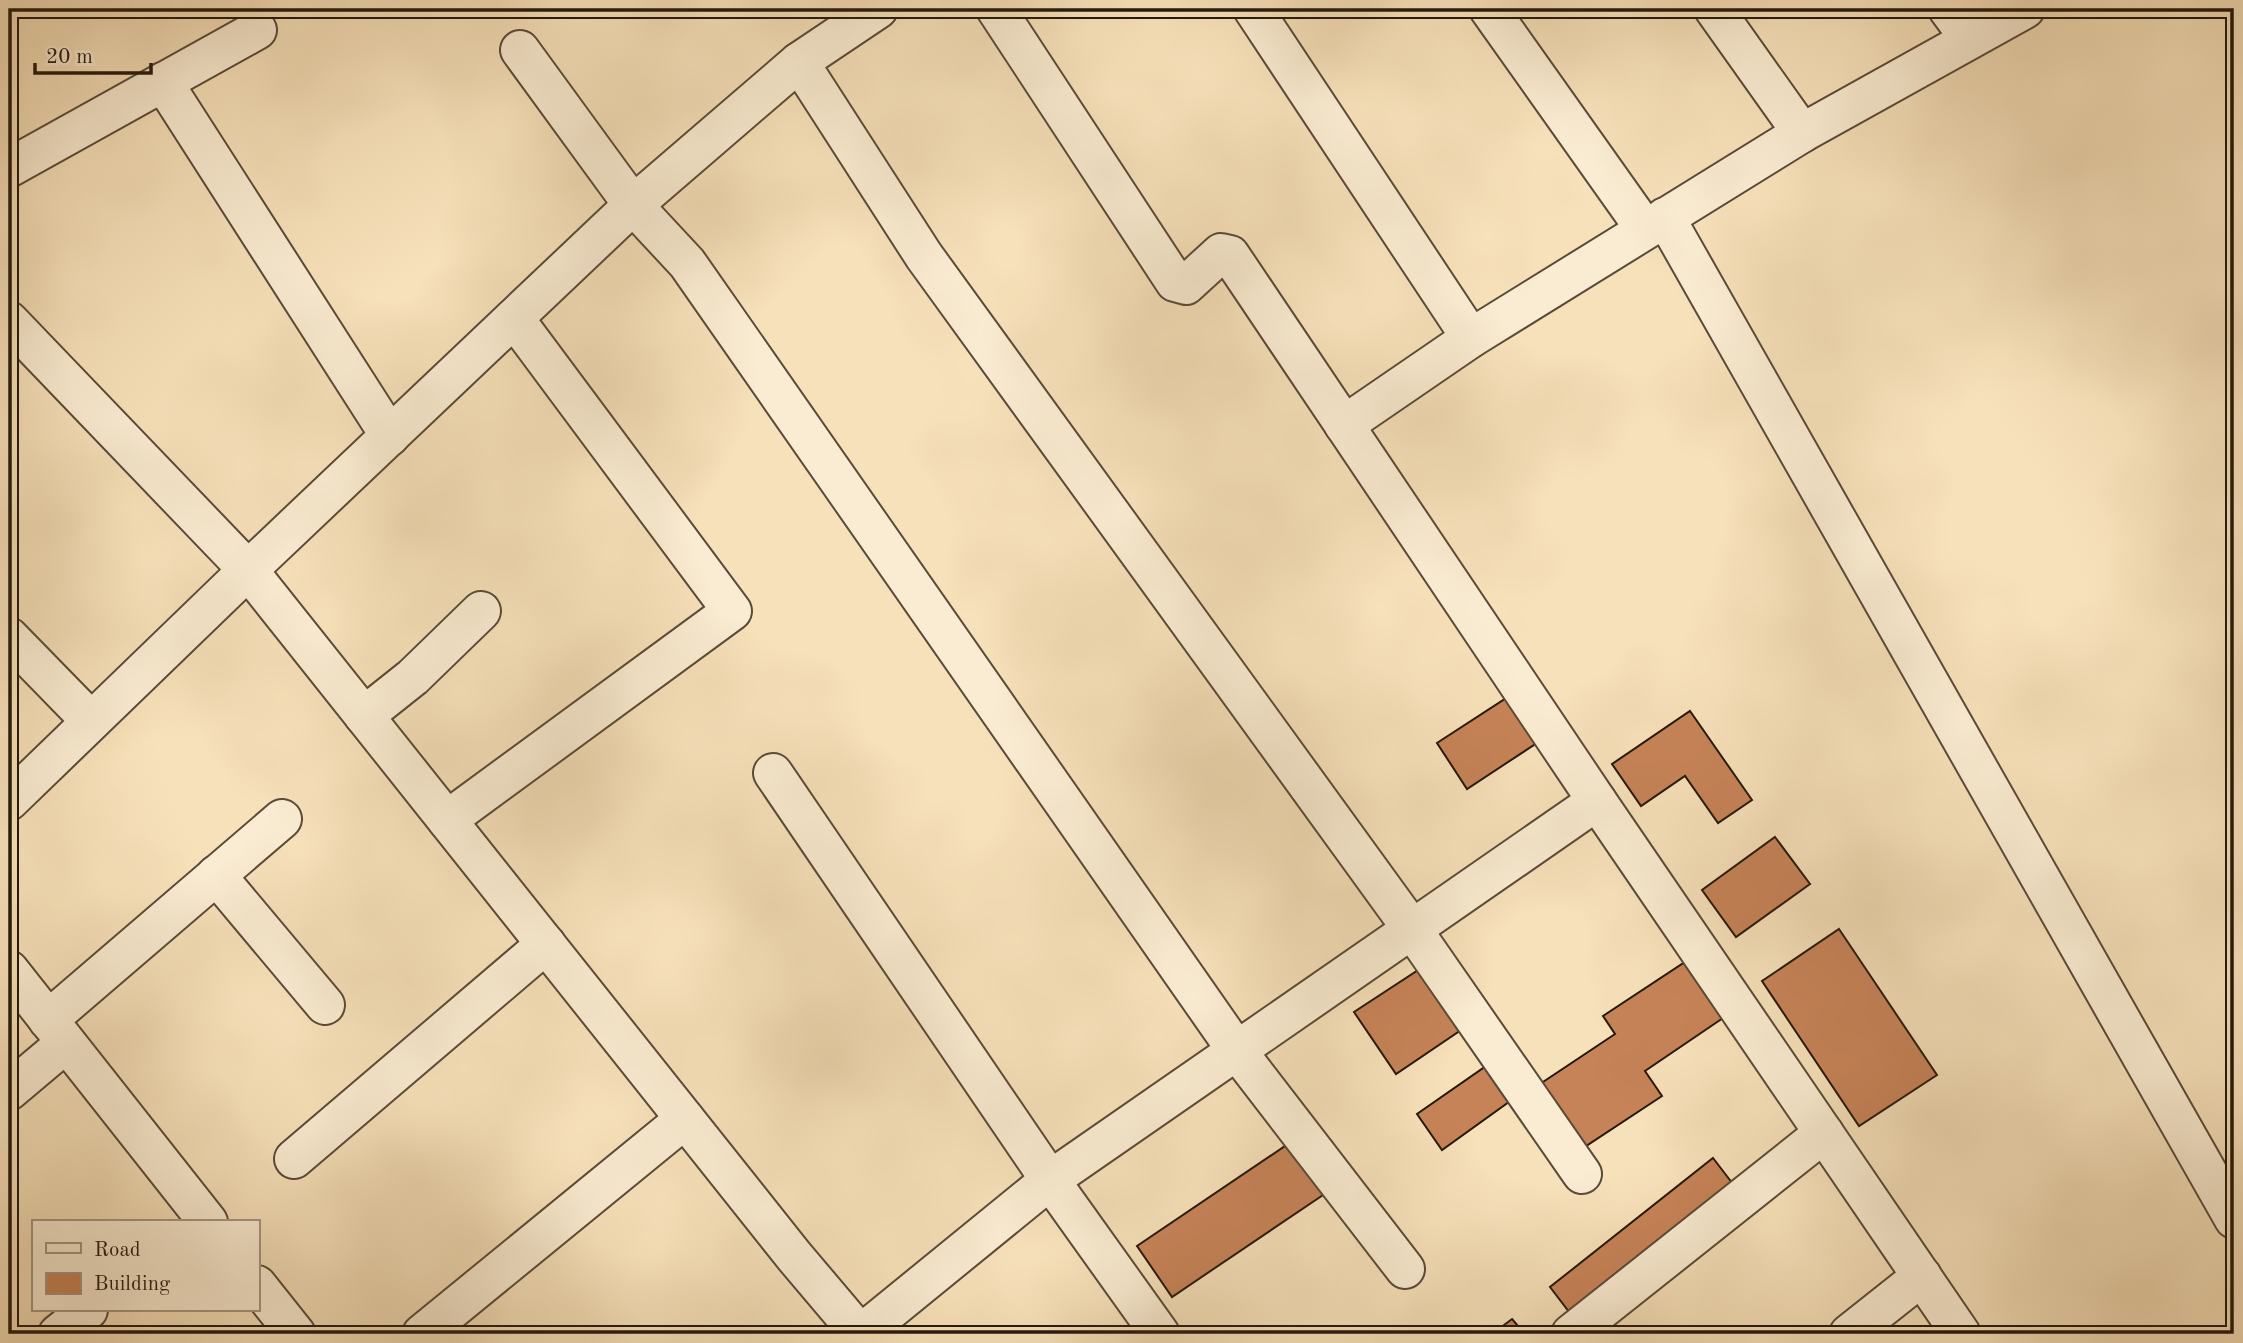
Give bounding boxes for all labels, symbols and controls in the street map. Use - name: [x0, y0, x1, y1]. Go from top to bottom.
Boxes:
- scale bar: [35, 32, 150, 76]
- text: 20 m: [46, 47, 93, 68]
- legend: [32, 1220, 259, 1312]
- text: Road: [94, 1240, 141, 1261]
- text: Building: [94, 1274, 171, 1295]

